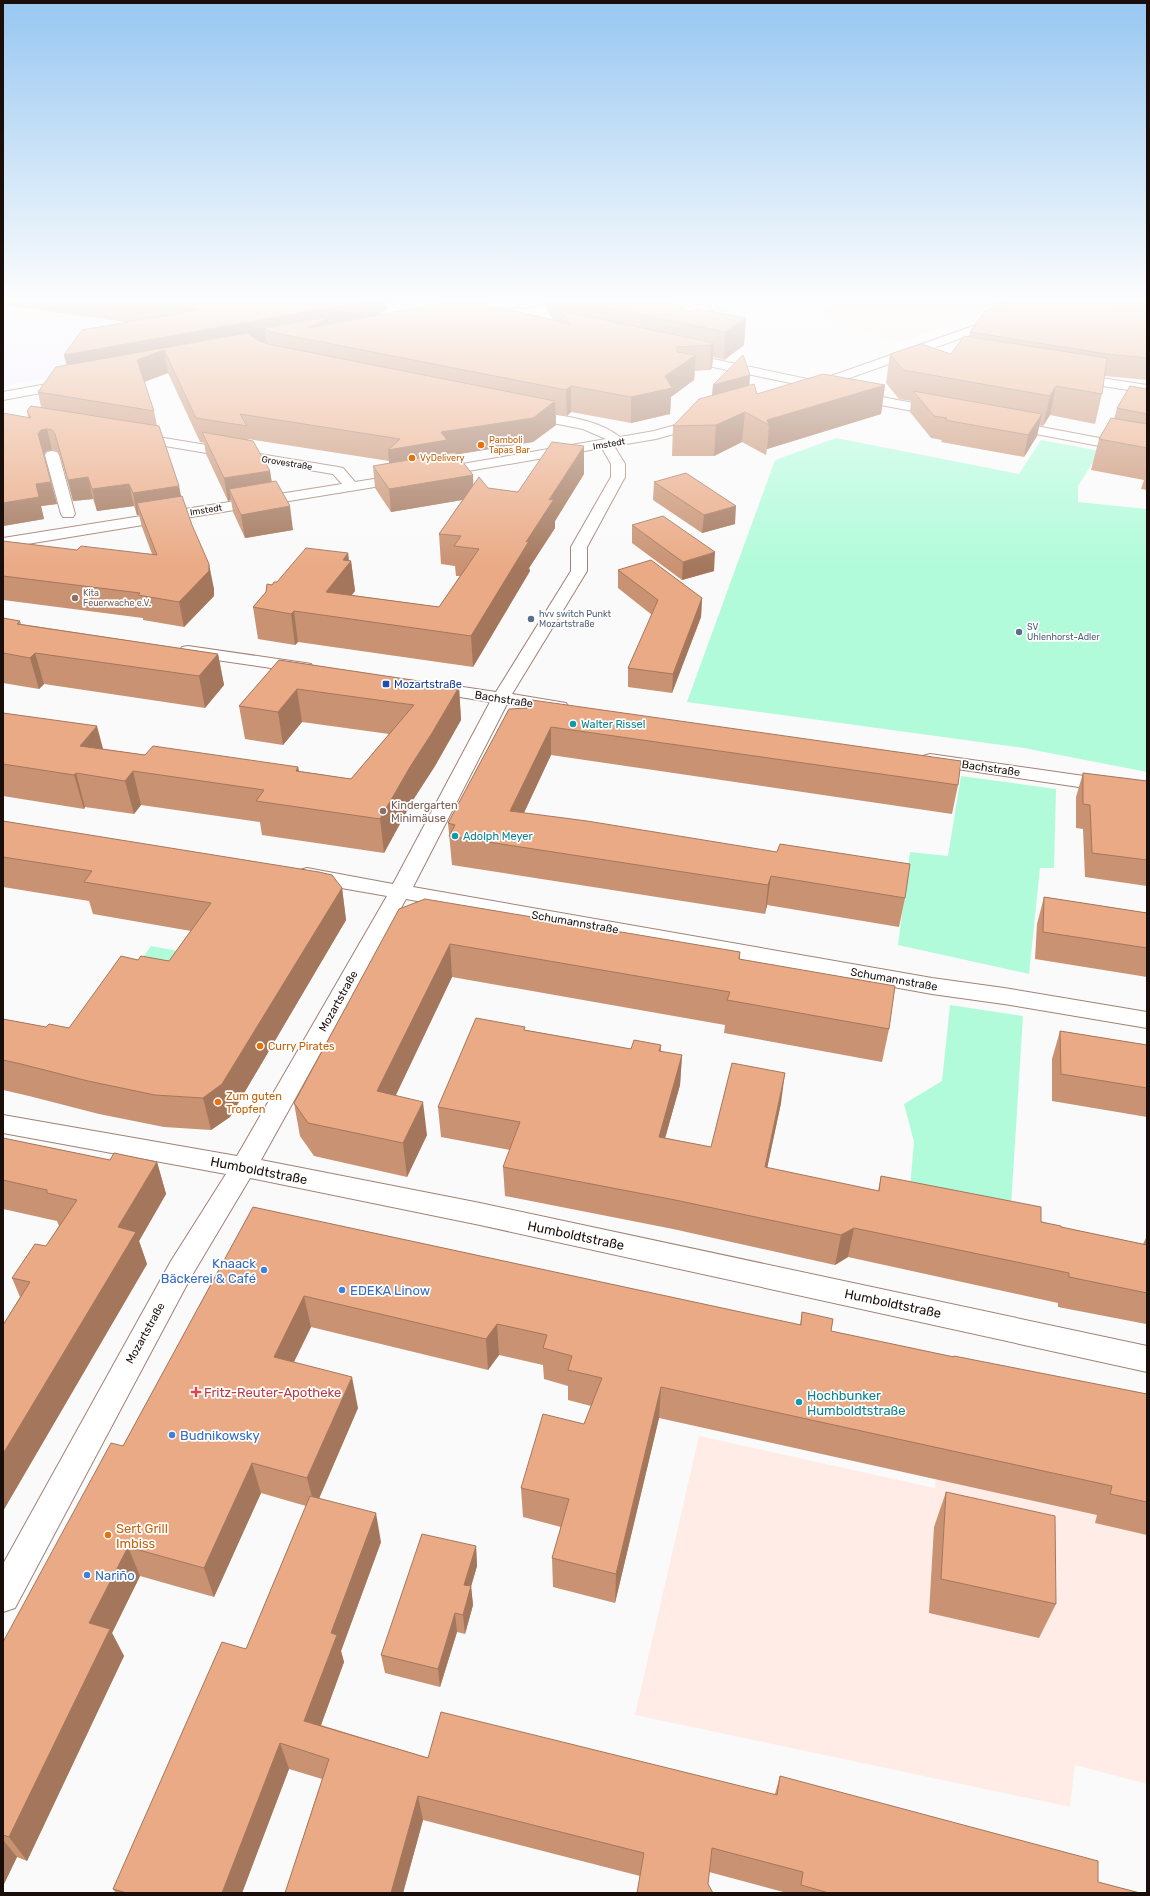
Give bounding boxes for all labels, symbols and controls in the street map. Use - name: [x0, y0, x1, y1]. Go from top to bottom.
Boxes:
- place label: Pamboli Tapas Bar: [489, 435, 530, 455]
- street label: Imstedt: [592, 436, 626, 452]
- marker: Pamboli Tapas Bar: [476, 440, 486, 450]
- marker: VyDelivery: [407, 453, 417, 463]
- place label: VyDelivery: [420, 453, 465, 463]
- street label: Grovestraße: [261, 454, 313, 472]
- street label: Imstedt: [189, 502, 223, 517]
- place label: Kita Feuerwache e.V.: [83, 588, 151, 608]
- marker: Kita Feuerwache e.V.: [70, 593, 80, 603]
- place label: hvv switch Punkt Mozartstraße: [539, 609, 612, 629]
- marker: hvv switch Punkt Mozartstraße: [526, 614, 536, 624]
- place label: SV Uhlenhorst-Adler: [1027, 622, 1100, 642]
- marker: SV Uhlenhorst-Adler: [1014, 627, 1024, 637]
- place label: Mozartstraße: [394, 678, 462, 691]
- marker: Mozartstraße: [381, 679, 391, 689]
- street label: Bachstraße: [474, 688, 534, 711]
- place label: Walter Rissel: [581, 718, 645, 731]
- marker: Walter Rissel: [568, 719, 578, 729]
- street label: Bachstraße: [961, 758, 1021, 779]
- place label: Kindergarten Minimäuse: [391, 799, 458, 825]
- marker: Kindergarten Minimäuse: [378, 806, 388, 816]
- place label: Adolph Meyer: [463, 830, 533, 843]
- marker: Adolph Meyer: [450, 831, 460, 841]
- street label: Schumannstraße: [530, 908, 619, 937]
- street label: Schumannstraße: [849, 965, 938, 994]
- street label: Mozartstraße: [316, 968, 361, 1034]
- place label: Curry Pirates: [268, 1040, 335, 1053]
- marker: Curry Pirates: [255, 1041, 265, 1051]
- place label: Zum guten Tropfen: [226, 1090, 282, 1116]
- marker: Zum guten Tropfen: [213, 1097, 223, 1107]
- street label: Humboldtstraße: [209, 1154, 309, 1187]
- street label: Humboldtstraße: [526, 1218, 626, 1253]
- place label: Knaack Bäckerei & Café: [161, 1256, 256, 1286]
- marker: Knaack Bäckerei & Café: [259, 1265, 269, 1275]
- place label: EDEKA Linow: [350, 1283, 430, 1298]
- marker: EDEKA Linow: [337, 1285, 347, 1295]
- street label: Humboldtstraße: [843, 1286, 943, 1321]
- street label: Mozartstraße: [123, 1300, 168, 1366]
- place label: Fritz-Reuter-Apotheke: [204, 1385, 341, 1400]
- marker: Fritz-Reuter-Apotheke: [191, 1387, 201, 1397]
- place label: Hochbunker Humboldtstraße: [807, 1388, 906, 1418]
- marker: Hochbunker Humboldtstraße: [794, 1397, 804, 1407]
- place label: Budnikowsky: [180, 1428, 260, 1443]
- marker: Budnikowsky: [167, 1430, 177, 1440]
- place label: Sert Grill Imbiss: [116, 1521, 168, 1551]
- marker: Sert Grill Imbiss: [103, 1530, 113, 1540]
- place label: Nariño: [95, 1568, 135, 1583]
- marker: Nariño: [82, 1570, 92, 1580]

